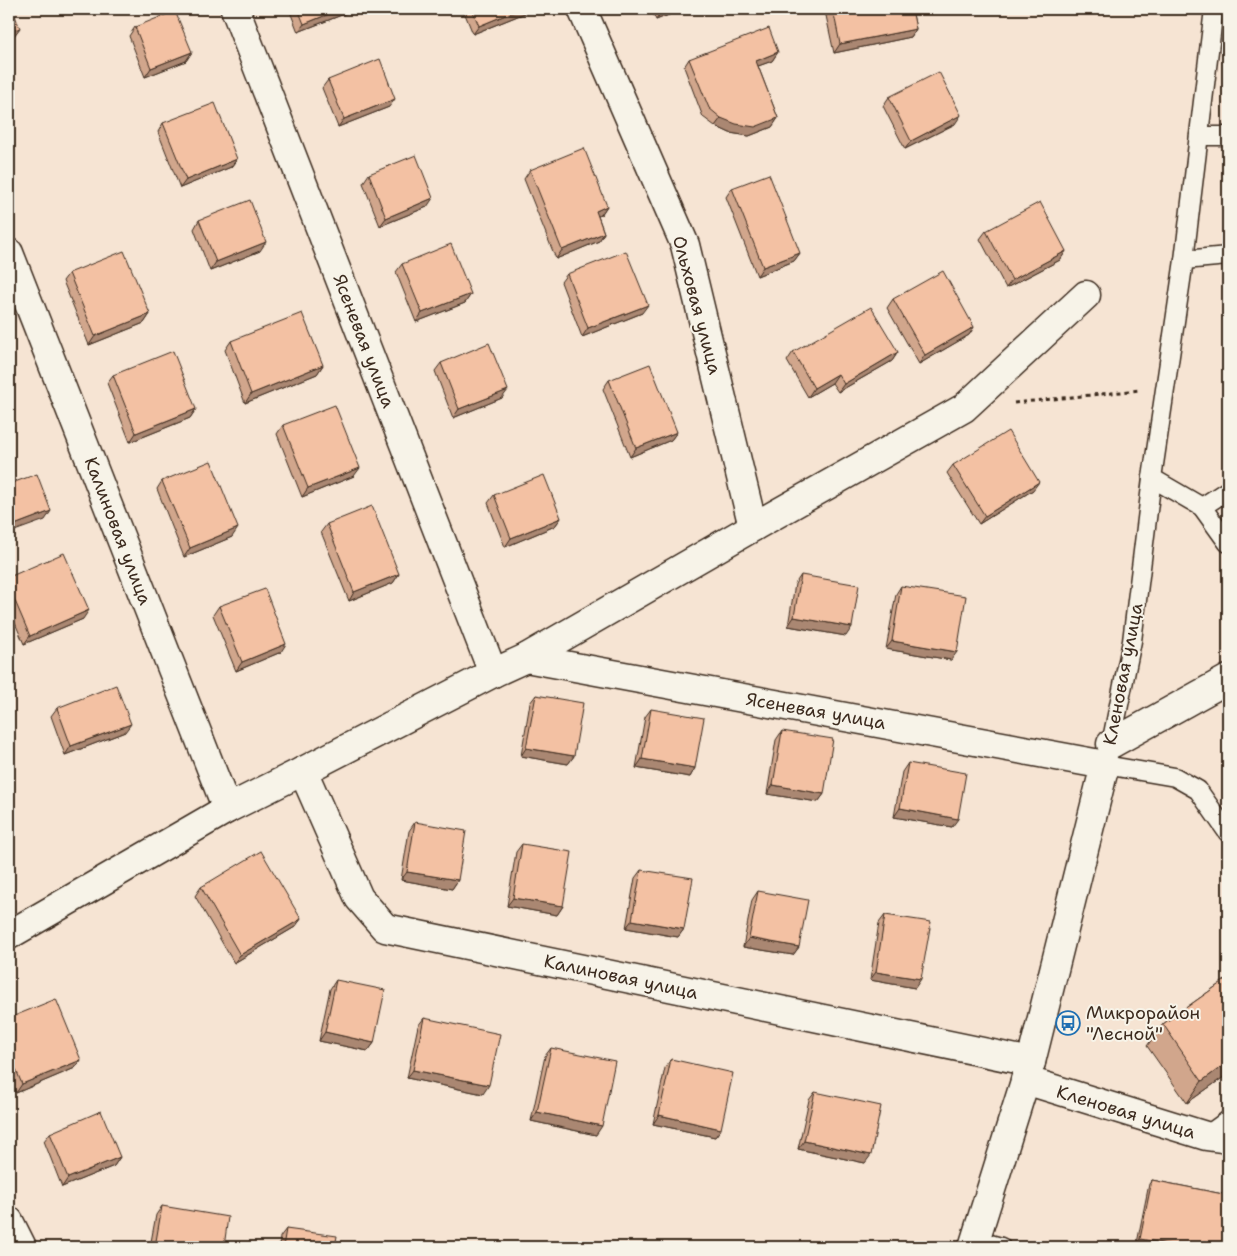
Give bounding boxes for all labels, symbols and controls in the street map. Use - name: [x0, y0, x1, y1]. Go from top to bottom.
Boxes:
- street label: Ольховая улица: [667, 233, 727, 377]
- street label: Ясеневая улица: [327, 271, 401, 411]
- street label: Калиновая улица: [79, 454, 157, 608]
- street label: Кленовая улица: [1097, 601, 1149, 747]
- street label: Ясеневая улица: [744, 687, 888, 735]
- street label: Калиновая улица: [542, 949, 700, 1005]
- place label: Микрорайон "Лесной": [1086, 1001, 1200, 1046]
- bus stop icon: Микрорайон "Лесной": [1055, 1010, 1081, 1036]
- street label: Кленовая улица: [1054, 1079, 1198, 1145]

